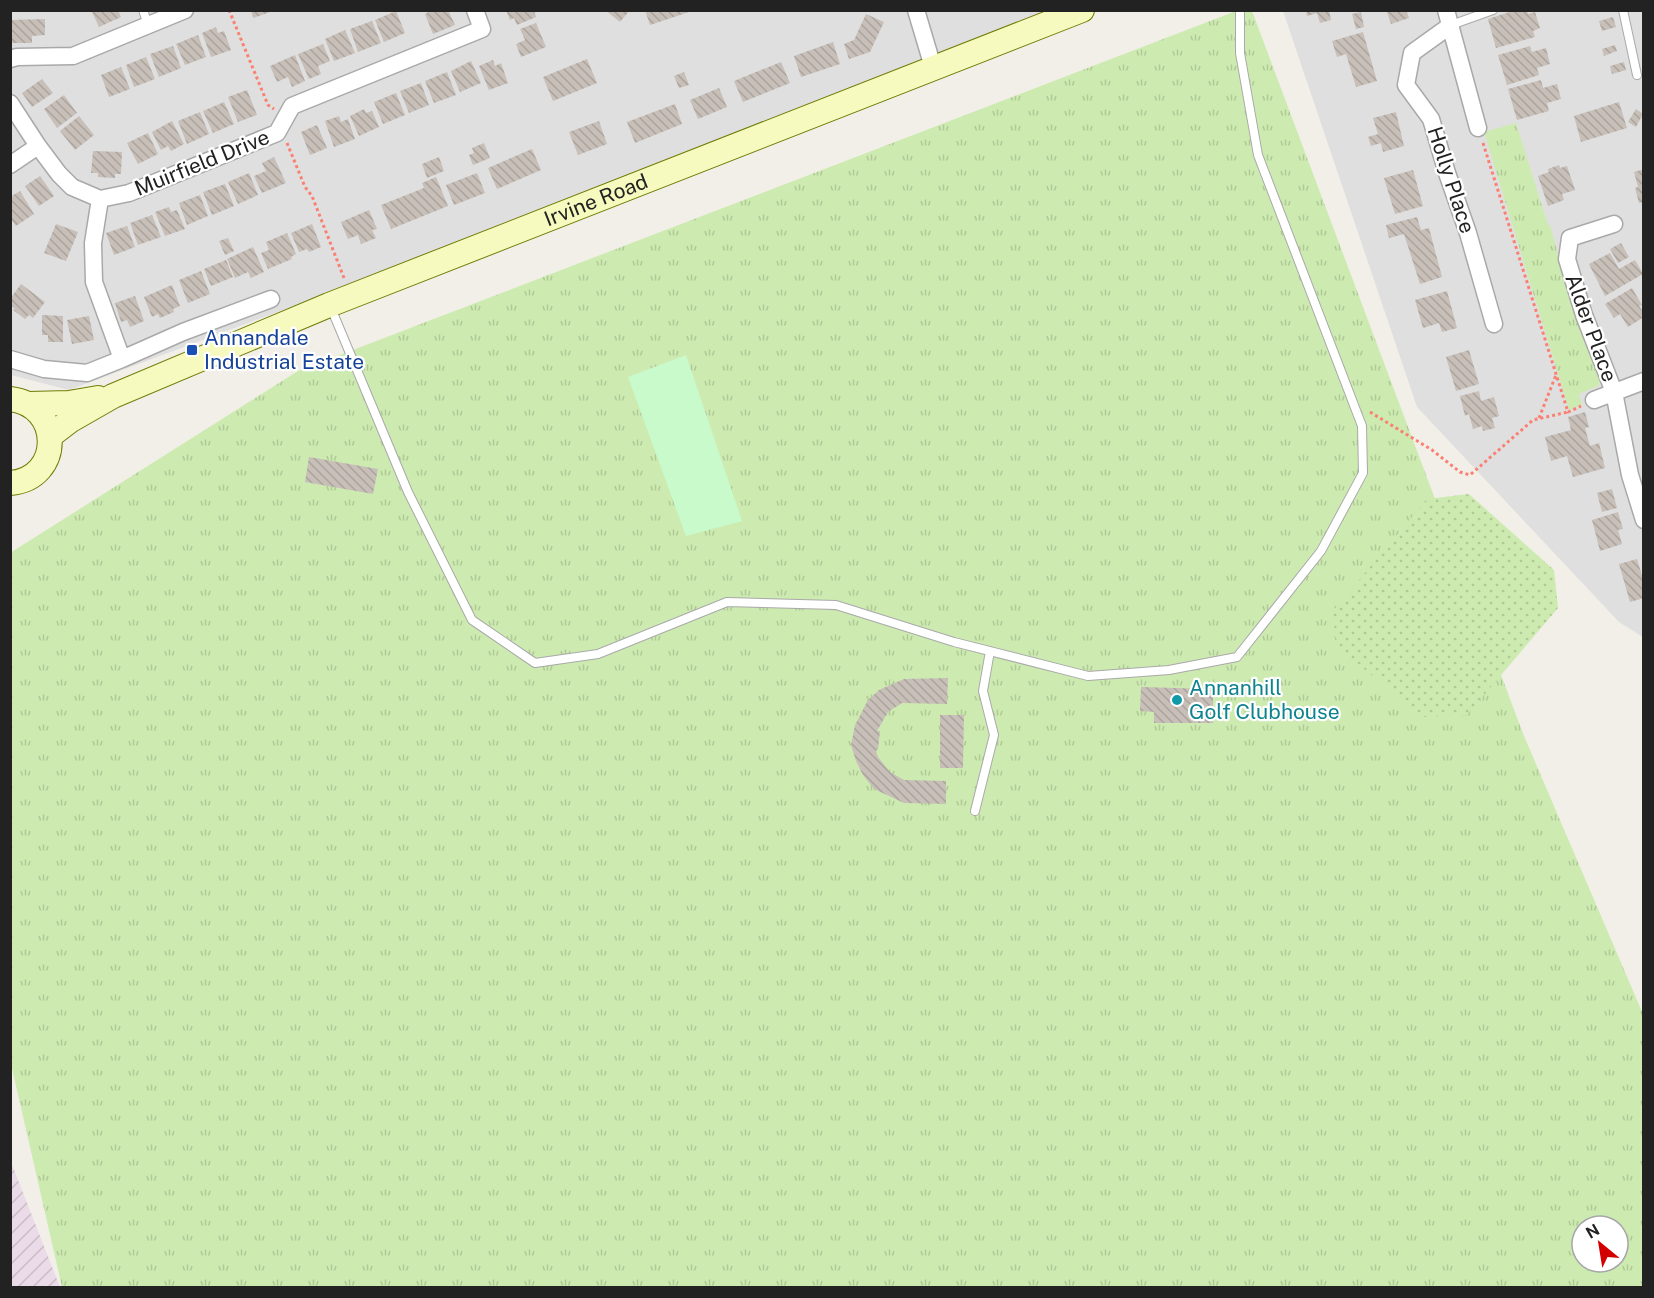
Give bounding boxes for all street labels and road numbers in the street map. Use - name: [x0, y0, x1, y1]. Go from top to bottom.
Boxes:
- street label: Holly Place: [1423, 123, 1480, 236]
- street label: Muirfield Drive: [131, 124, 273, 201]
- street label: Irvine Road: [541, 168, 651, 231]
- street label: Alder Place: [1560, 270, 1623, 385]

